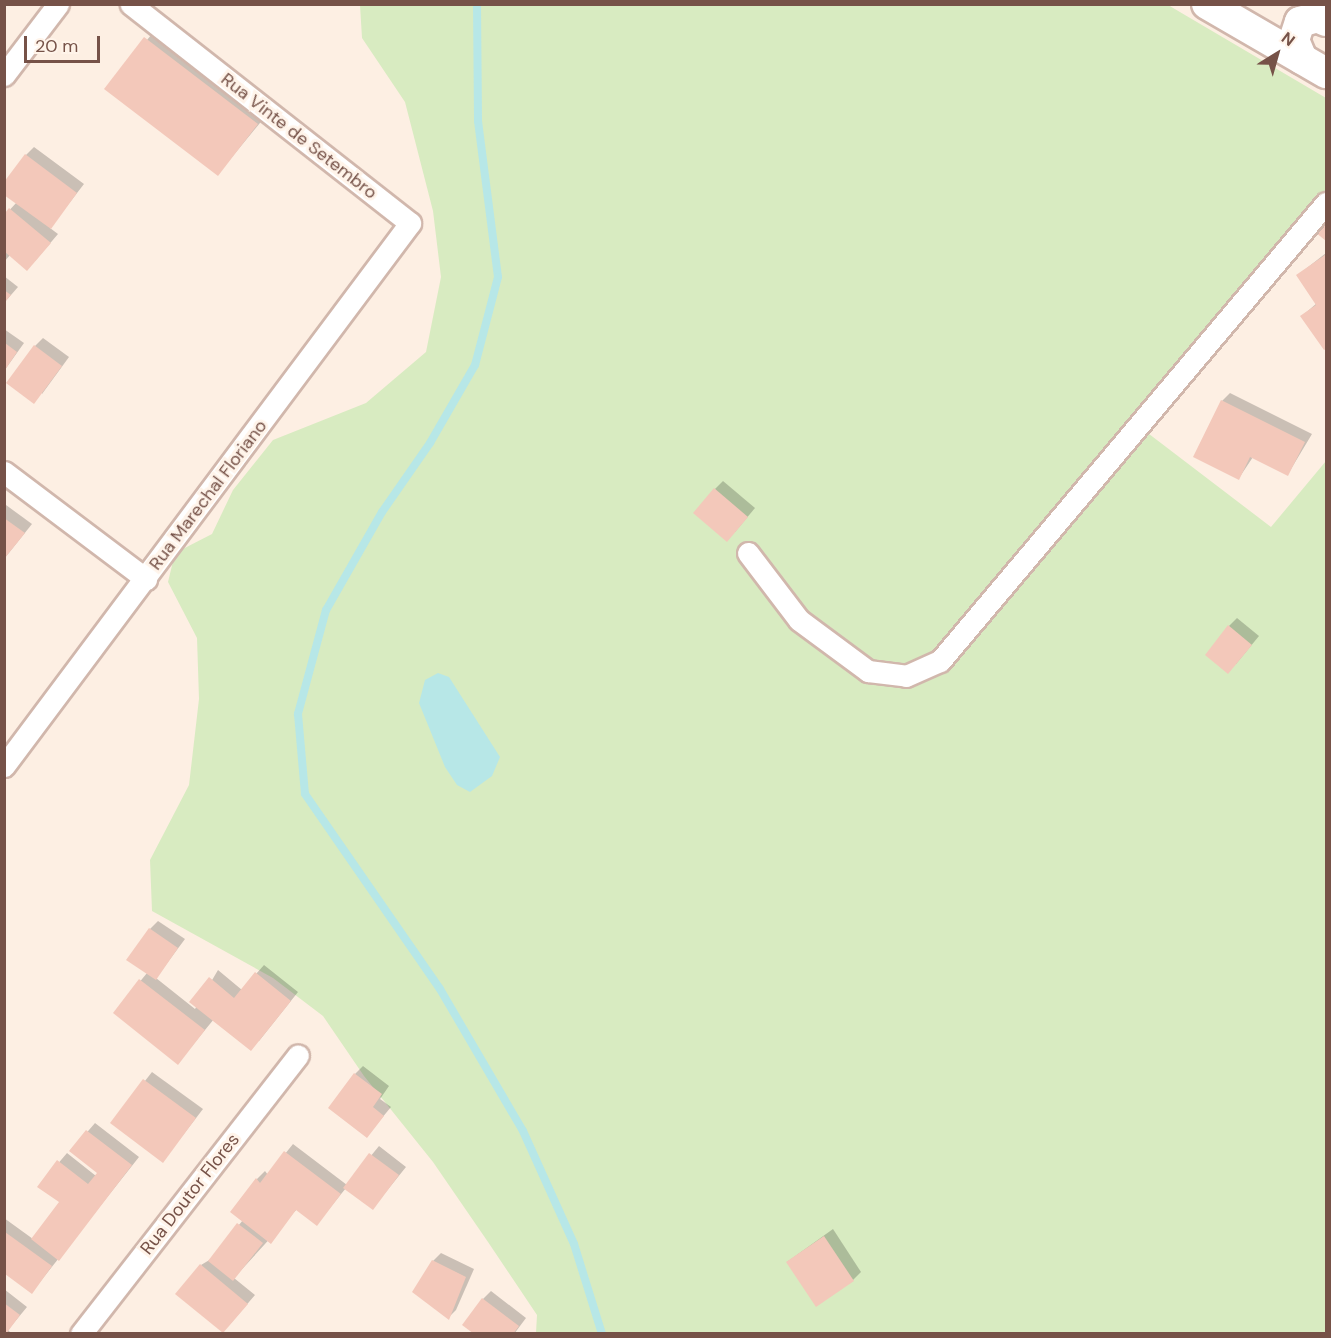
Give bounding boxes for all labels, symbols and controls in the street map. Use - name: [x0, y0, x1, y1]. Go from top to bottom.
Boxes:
- scale bar: [27, 24, 104, 62]
- north arrow: [1247, 24, 1307, 84]
- text: N: [1277, 27, 1299, 51]
- text: 20 m: [35, 34, 78, 58]
- street label: Rua Vinte de Setembro: [217, 68, 381, 204]
- street label: Rua Marechal Floriano: [144, 416, 272, 574]
- street label: Rua Doutor Flores: [136, 1129, 244, 1259]

